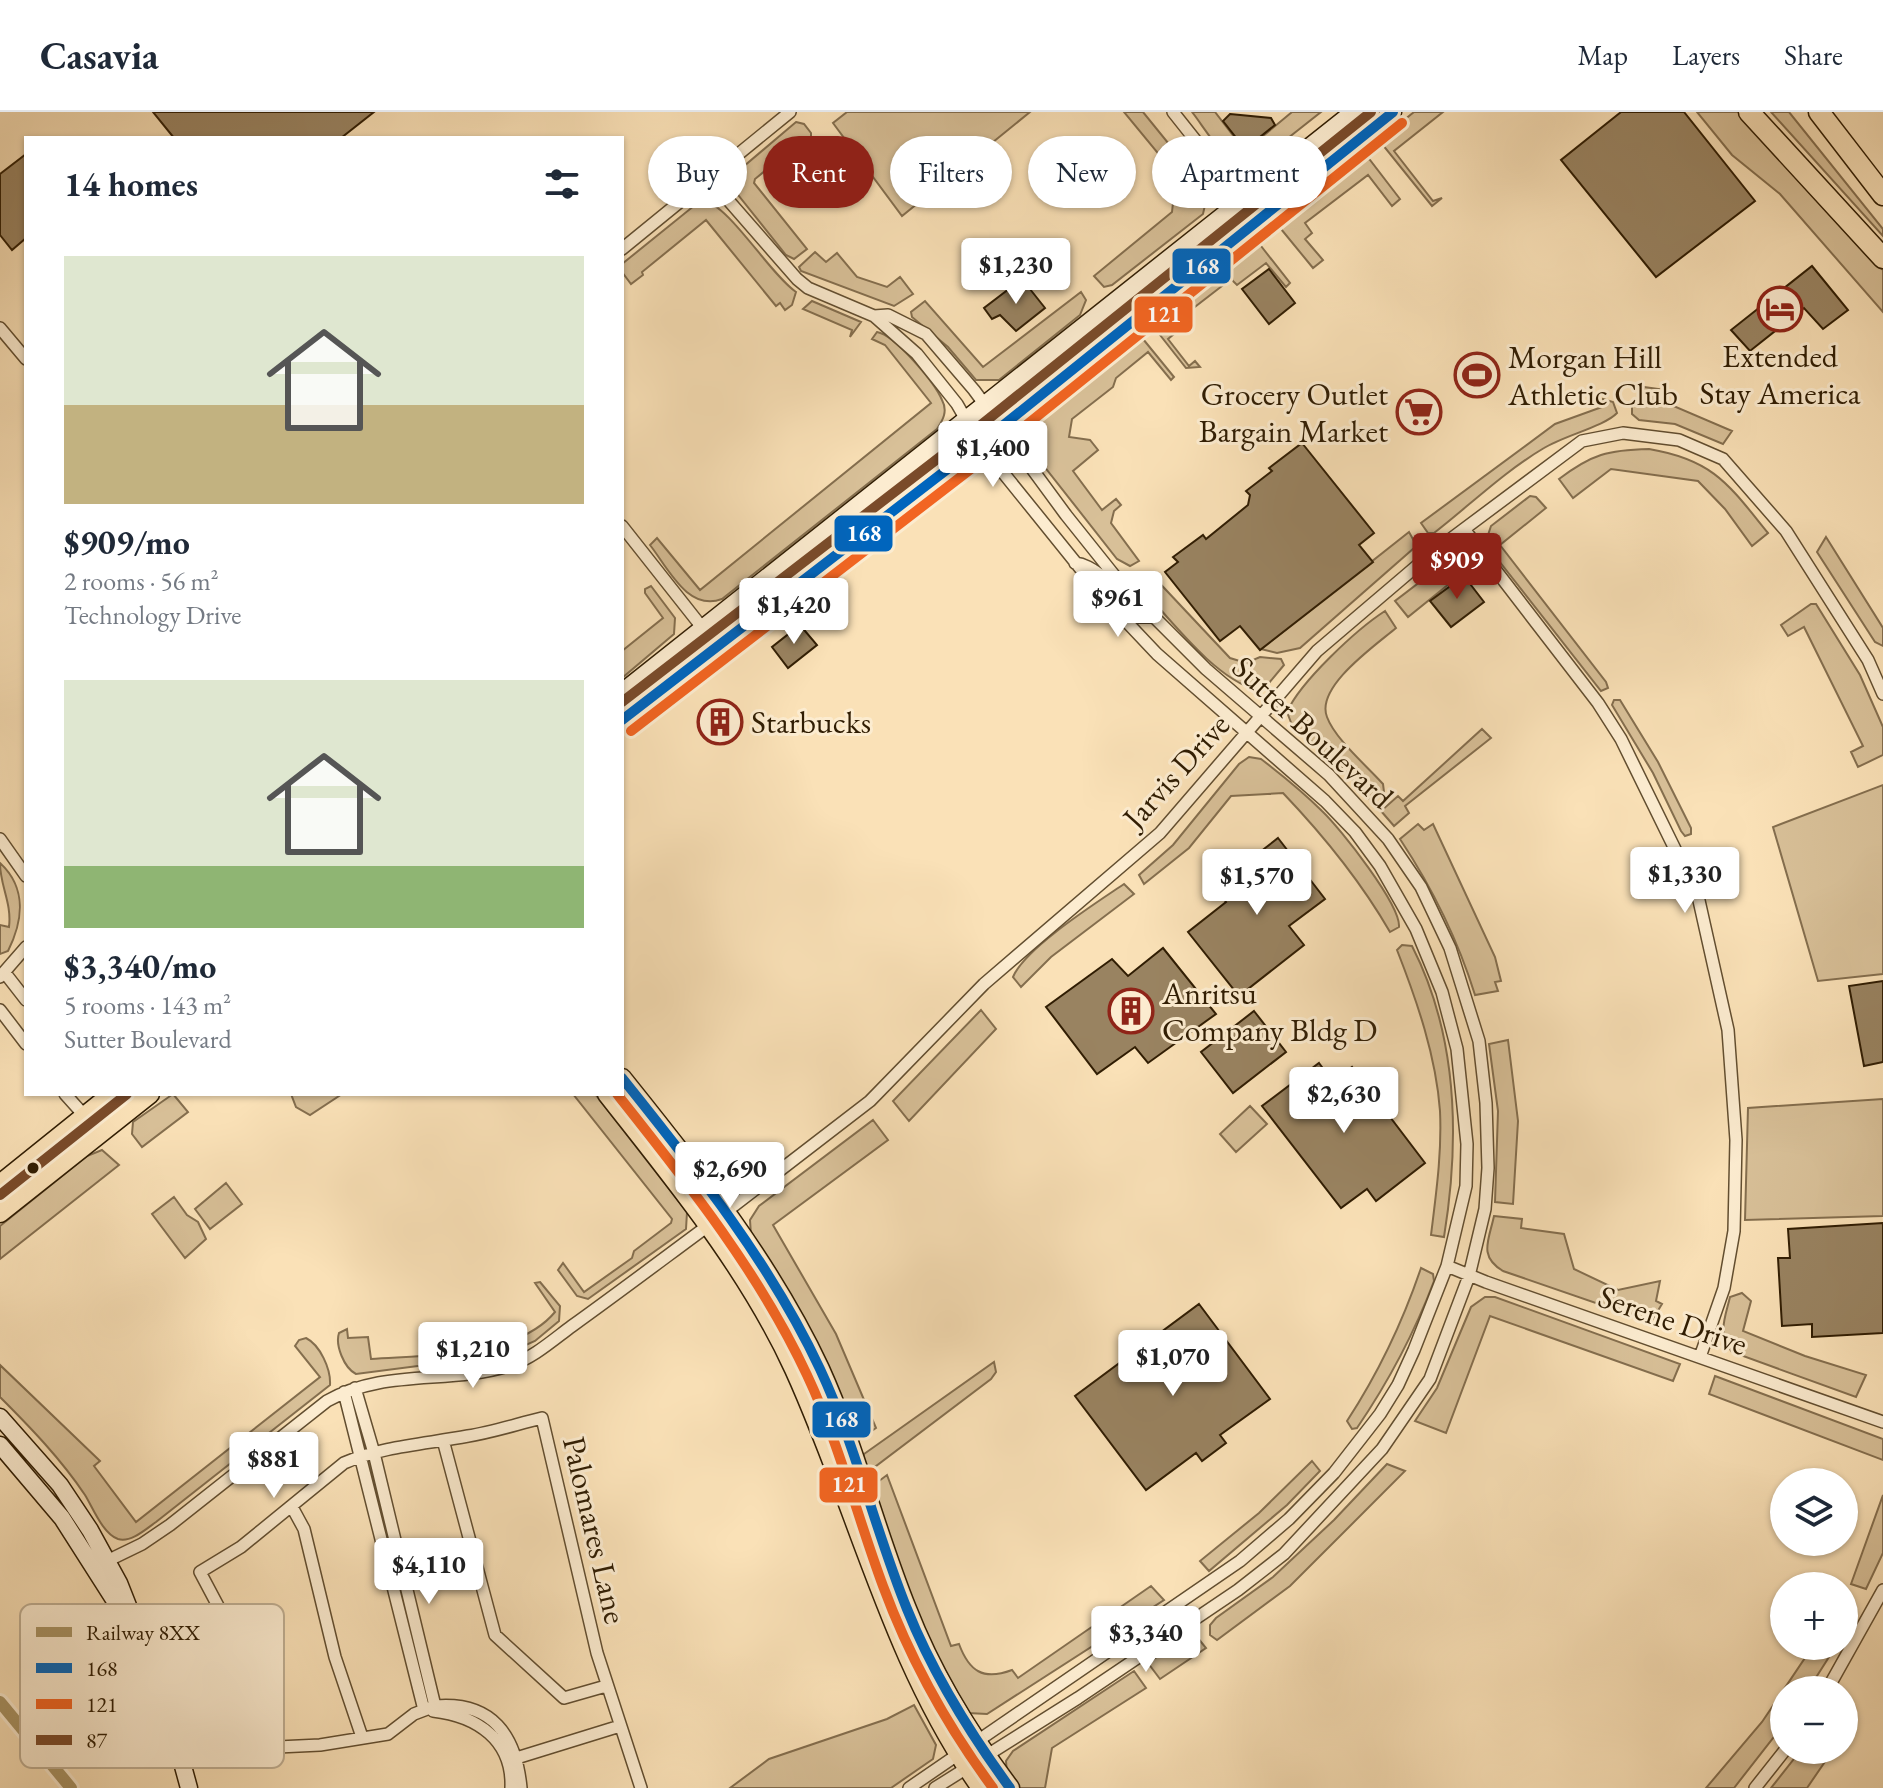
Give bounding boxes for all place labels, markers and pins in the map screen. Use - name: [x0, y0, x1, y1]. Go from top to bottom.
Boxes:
- pin: $1,230: [951, 238, 1081, 306]
- hotel icon: Extended Stay America: [1756, 285, 1804, 333]
- place label: Extended Stay America: [1699, 335, 1861, 414]
- place label: Morgan Hill Athletic Club: [1507, 336, 1678, 415]
- sports icon: Morgan Hill Athletic Club: [1453, 351, 1501, 399]
- place label: Grocery Outlet Bargain Market: [1199, 373, 1388, 452]
- supermarket icon: Grocery Outlet Bargain Market: [1395, 388, 1443, 436]
- pin: $1,400: [928, 421, 1058, 489]
- pin: $909: [1410, 533, 1504, 601]
- pin: $961: [1071, 571, 1165, 639]
- pin: $1,420: [729, 578, 859, 646]
- building icon: Starbucks: [696, 698, 744, 746]
- place label: Starbucks: [751, 701, 871, 743]
- pin: $1,330: [1620, 847, 1750, 915]
- pin: $1,570: [1192, 849, 1322, 917]
- place label: Anritsu Company Bldg D: [1161, 972, 1377, 1051]
- building icon: Anritsu Company Bldg D: [1107, 987, 1155, 1035]
- pin: $2,630: [1279, 1067, 1409, 1135]
- pin: $2,690: [665, 1142, 795, 1210]
- unlabelled marker: [25, 1160, 41, 1176]
- pin: $1,210: [408, 1322, 538, 1390]
- pin: $1,070: [1108, 1330, 1238, 1398]
- pin: $881: [227, 1432, 321, 1500]
- pin: $4,110: [364, 1538, 494, 1606]
- pin: $3,340: [1081, 1606, 1211, 1674]

